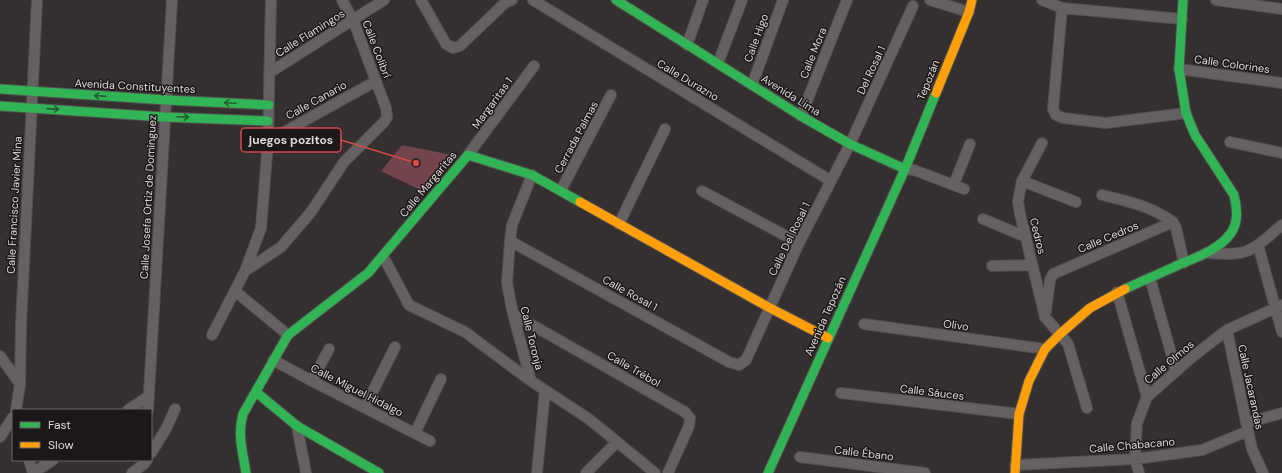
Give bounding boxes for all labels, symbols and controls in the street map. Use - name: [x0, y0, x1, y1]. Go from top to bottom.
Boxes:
- street label: Calle Flamingos: [273, 6, 347, 60]
- street label: Calle Higo: [741, 12, 771, 64]
- street label: Calle Colibrí: [360, 18, 395, 80]
- street label: Calle Mora: [796, 25, 830, 81]
- street label: Del Rosal 1: [854, 43, 888, 97]
- street label: Calle Colorines: [1193, 52, 1271, 76]
- street label: Calle Durazno: [654, 56, 722, 104]
- street label: Tepozán: [914, 58, 942, 102]
- street label: Avenida Lima: [759, 71, 823, 119]
- street label: Margaritas 1: [469, 75, 515, 131]
- street label: Avenida Constituyentes: [74, 76, 196, 96]
- street label: Calle Canario: [283, 78, 349, 122]
- one-way arrow: [94, 92, 107, 99]
- street label: Cerrada Palmas: [551, 98, 601, 176]
- one-way arrow: [224, 100, 237, 107]
- one-way arrow: [46, 106, 59, 113]
- one-way arrow: [176, 114, 189, 121]
- street label: Calle Josefa Ortiz de Domínguez: [137, 115, 159, 279]
- callout: juegos pozitos: [241, 128, 341, 152]
- text: juegos pozitos: [248, 132, 333, 148]
- street label: Calle Francisco Javier Mina: [3, 136, 25, 274]
- street label: Calle Margaritas: [396, 148, 460, 220]
- street label: Calle Del Rosal 1: [765, 200, 813, 278]
- street label: Cedros: [1027, 216, 1049, 256]
- street label: Calle Cedros: [1075, 218, 1141, 256]
- street label: Calle Rosal 1: [600, 272, 660, 314]
- street label: Avenida Tepozán: [801, 274, 849, 358]
- street label: Calle Toronja: [517, 305, 547, 371]
- street label: Olivo: [942, 316, 970, 334]
- street label: Calle Olmos: [1141, 337, 1197, 387]
- street label: Calle Jacarandas: [1235, 343, 1267, 431]
- street label: Calle Trébol: [605, 348, 663, 390]
- street label: Calle Miguel Hidalgo: [308, 361, 406, 419]
- street label: Calle Sáuces: [899, 381, 965, 403]
- legend: [12, 409, 152, 461]
- text: Fast: [48, 417, 71, 433]
- street label: Calle Chabacano: [1088, 434, 1176, 456]
- text: Slow: [48, 437, 74, 453]
- street label: Calle Ébano: [833, 442, 895, 464]

